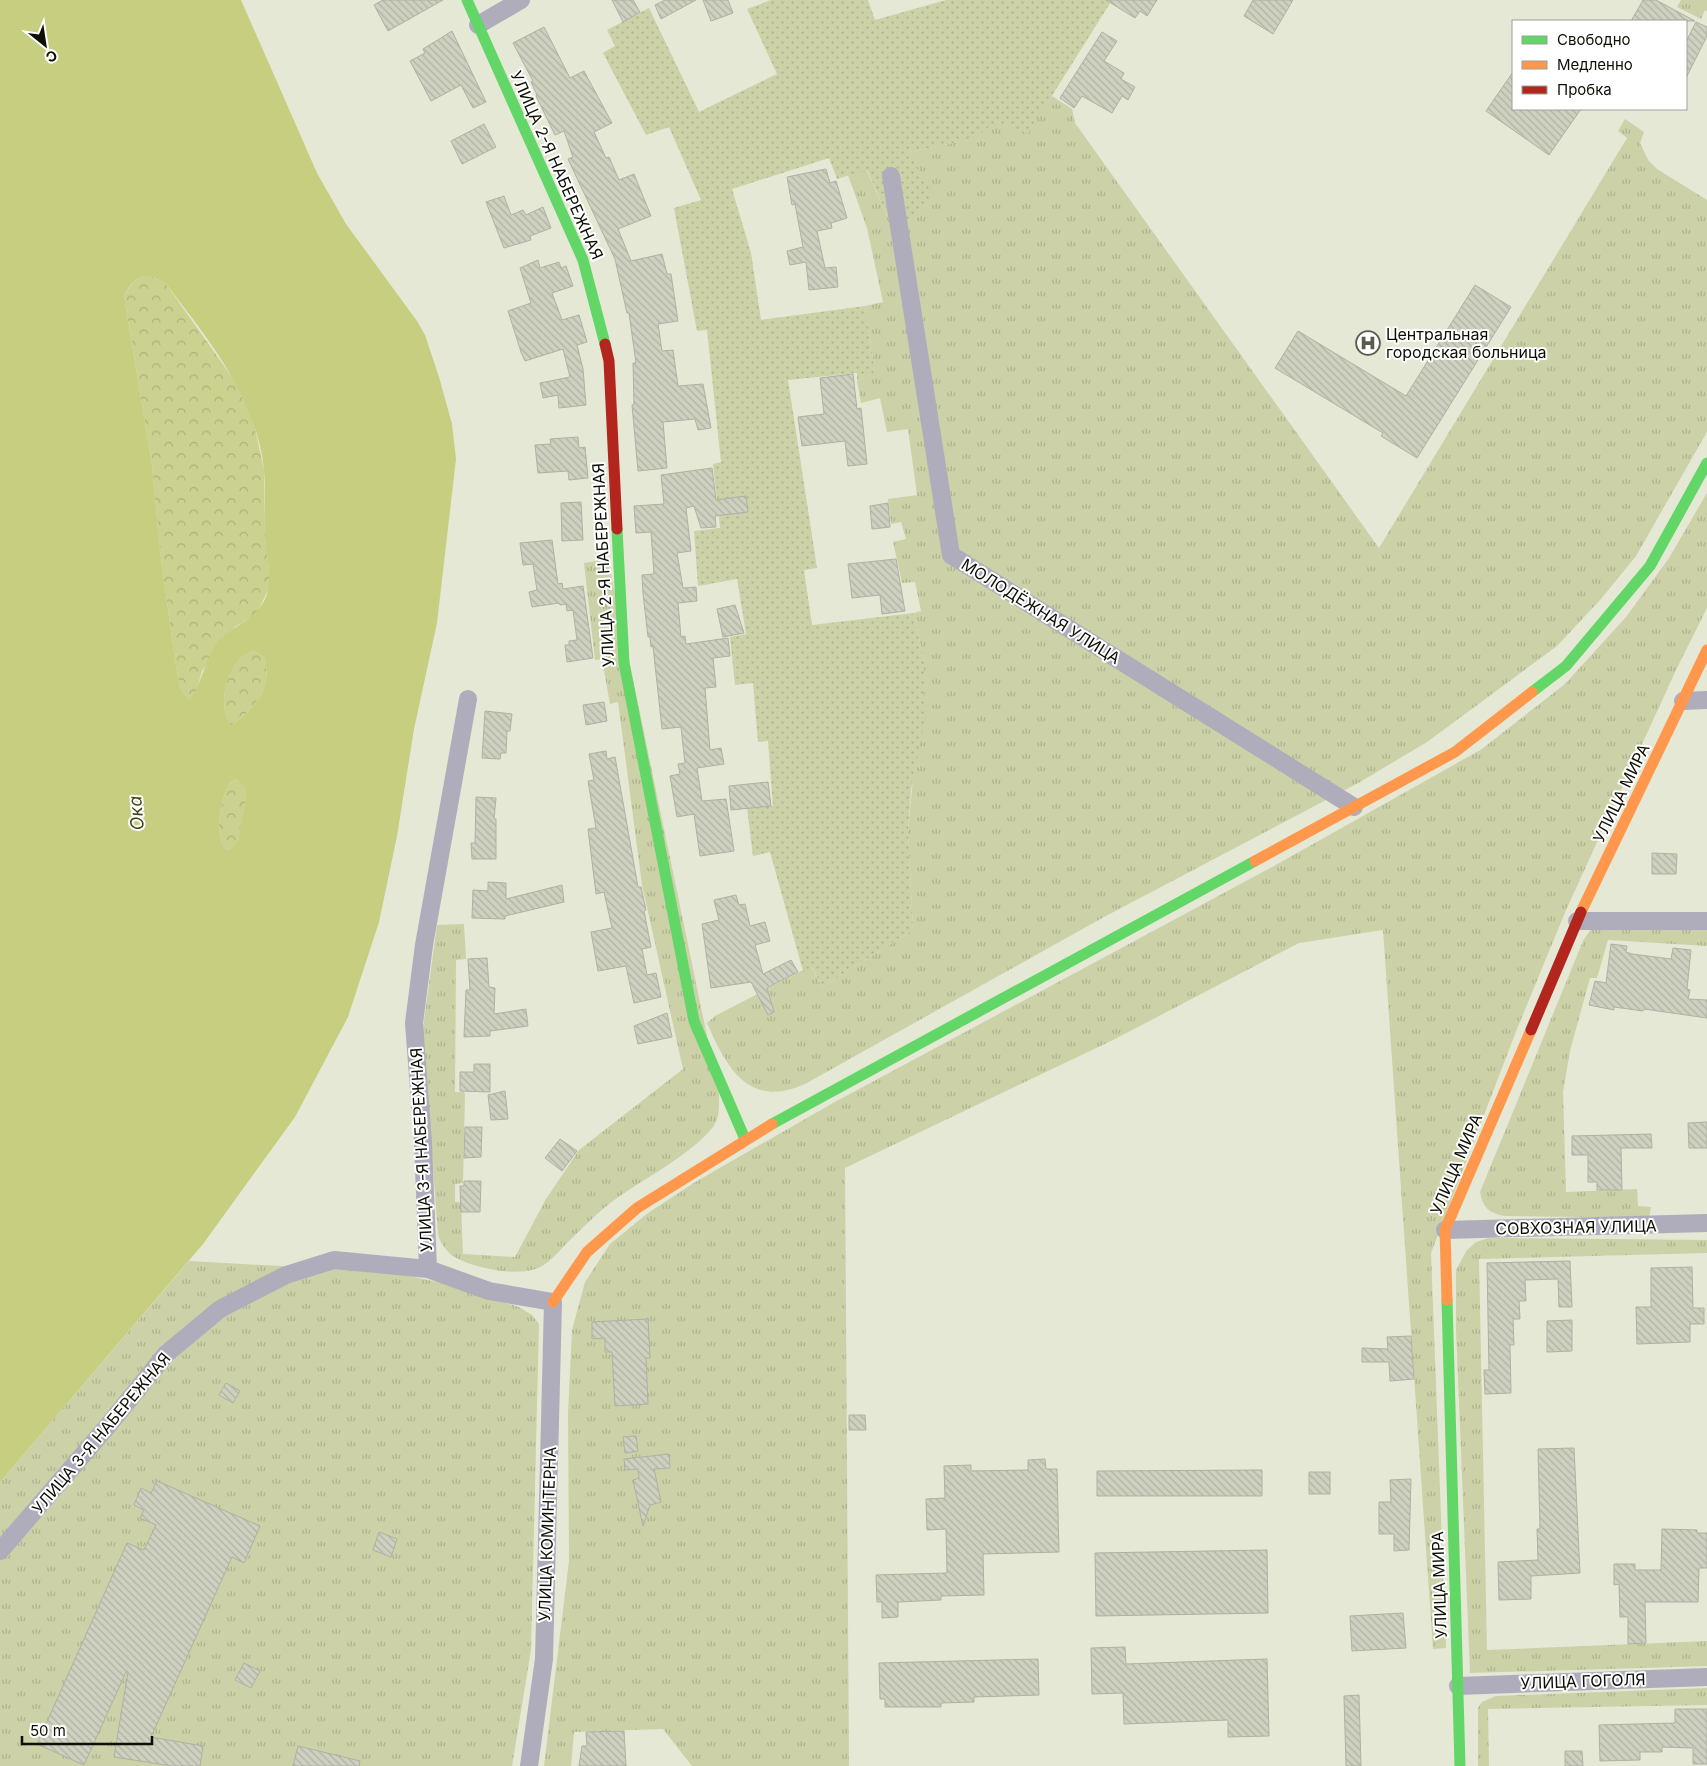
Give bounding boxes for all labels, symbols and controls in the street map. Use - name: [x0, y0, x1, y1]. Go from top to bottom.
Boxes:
- north arrow: [20, 20, 70, 70]
- legend: [1512, 20, 1687, 110]
- text: Свободно: [1557, 30, 1631, 49]
- text: С: [43, 47, 60, 67]
- text: Медленно: [1557, 55, 1633, 74]
- street label: УЛИЦА 2-Я НАБЕРЕЖНАЯ: [506, 68, 608, 262]
- text: Пробка: [1557, 80, 1612, 99]
- place label: Центральная городская больница: [1386, 324, 1547, 362]
- hospital icon: Центральная городская больница: [1355, 330, 1381, 356]
- street label: УЛИЦА 2-Я НАБЕРЕЖНАЯ: [588, 462, 618, 668]
- street label: МОЛОДЁЖНАЯ УЛИЦА: [958, 554, 1124, 668]
- street label: УЛИЦА МИРА: [1588, 740, 1654, 846]
- water label: Ока: [124, 795, 148, 831]
- street label: УЛИЦА 3-Я НАБЕРЕЖНАЯ: [406, 1047, 436, 1253]
- street label: УЛИЦА МИРА: [1426, 1111, 1486, 1217]
- street label: СОВХОЗНАЯ УЛИЦА: [1495, 1216, 1657, 1238]
- street label: УЛИЦА 3-Я НАБЕРЕЖНАЯ: [28, 1348, 174, 1518]
- street label: УЛИЦА КОМИНТЕРНА: [534, 1446, 560, 1622]
- street label: УЛИЦА МИРА: [1427, 1531, 1451, 1639]
- street label: УЛИЦА ГОГОЛЯ: [1520, 1669, 1646, 1693]
- scale bar: [22, 1714, 152, 1746]
- text: 50 m: [30, 1721, 66, 1740]

